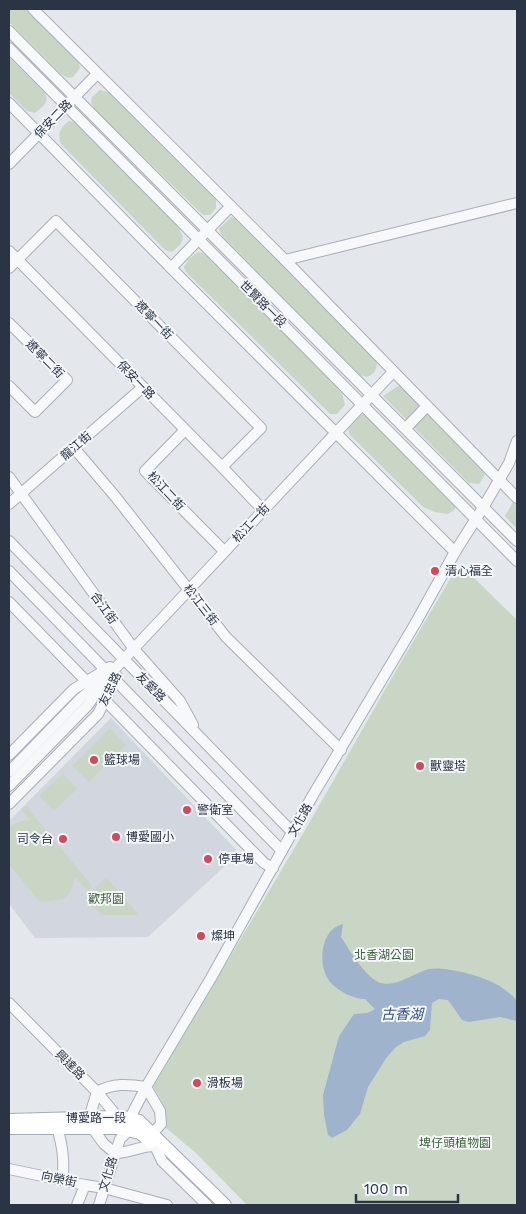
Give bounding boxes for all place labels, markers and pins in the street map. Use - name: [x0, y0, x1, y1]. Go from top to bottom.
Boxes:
- place label: 清心福全: [445, 564, 493, 578]
- marker: 清心福全: [429, 565, 441, 577]
- place label: 籃球場: [104, 753, 140, 767]
- marker: 籃球場: [88, 754, 100, 766]
- place label: 獸靈塔: [430, 759, 466, 773]
- marker: 獸靈塔: [414, 760, 426, 772]
- place label: 警衛室: [197, 803, 233, 817]
- marker: 警衛室: [181, 804, 193, 816]
- place label: 博愛國小: [126, 830, 174, 844]
- marker: 博愛國小: [110, 831, 122, 843]
- place label: 司令台: [17, 832, 53, 846]
- marker: 司令台: [57, 833, 69, 845]
- place label: 停車場: [218, 852, 254, 866]
- marker: 停車場: [202, 853, 214, 865]
- place label: 燦坤: [211, 929, 235, 943]
- marker: 燦坤: [195, 930, 207, 942]
- place label: 滑板場: [207, 1076, 243, 1090]
- marker: 滑板場: [191, 1077, 203, 1089]

